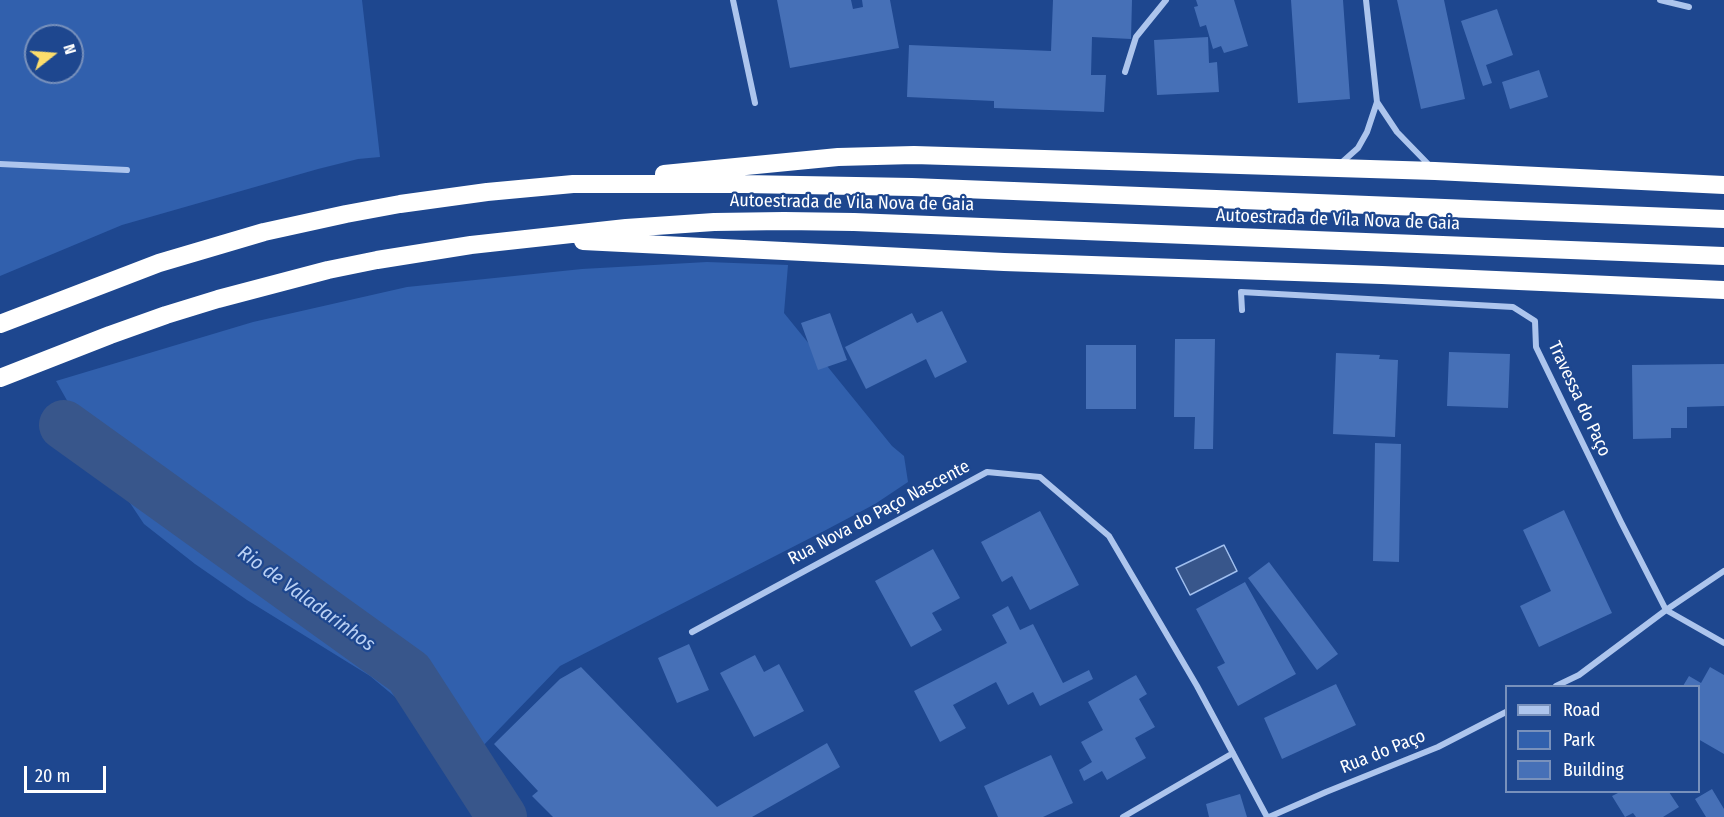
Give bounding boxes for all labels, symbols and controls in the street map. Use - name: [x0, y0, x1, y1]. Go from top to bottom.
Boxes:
- north arrow: [24, 24, 84, 84]
- text: N: [59, 42, 80, 57]
- street label: Autoestrada de Vila Nova de Gaia: [730, 190, 974, 216]
- street label: Autoestrada de Vila Nova de Gaia: [1216, 205, 1460, 235]
- street label: Travessa do Paço: [1543, 338, 1615, 460]
- street label: Rua Nova do Paço Nascente: [784, 456, 974, 570]
- water label: Rio de Valadarinhos: [233, 541, 379, 657]
- legend: [1505, 685, 1700, 793]
- text: Road: [1563, 699, 1600, 721]
- street label: Rua do Paço: [1337, 725, 1429, 779]
- text: Park: [1563, 729, 1595, 751]
- scale bar: [27, 754, 110, 792]
- text: Building: [1563, 759, 1624, 781]
- text: 20 m: [35, 765, 70, 787]

